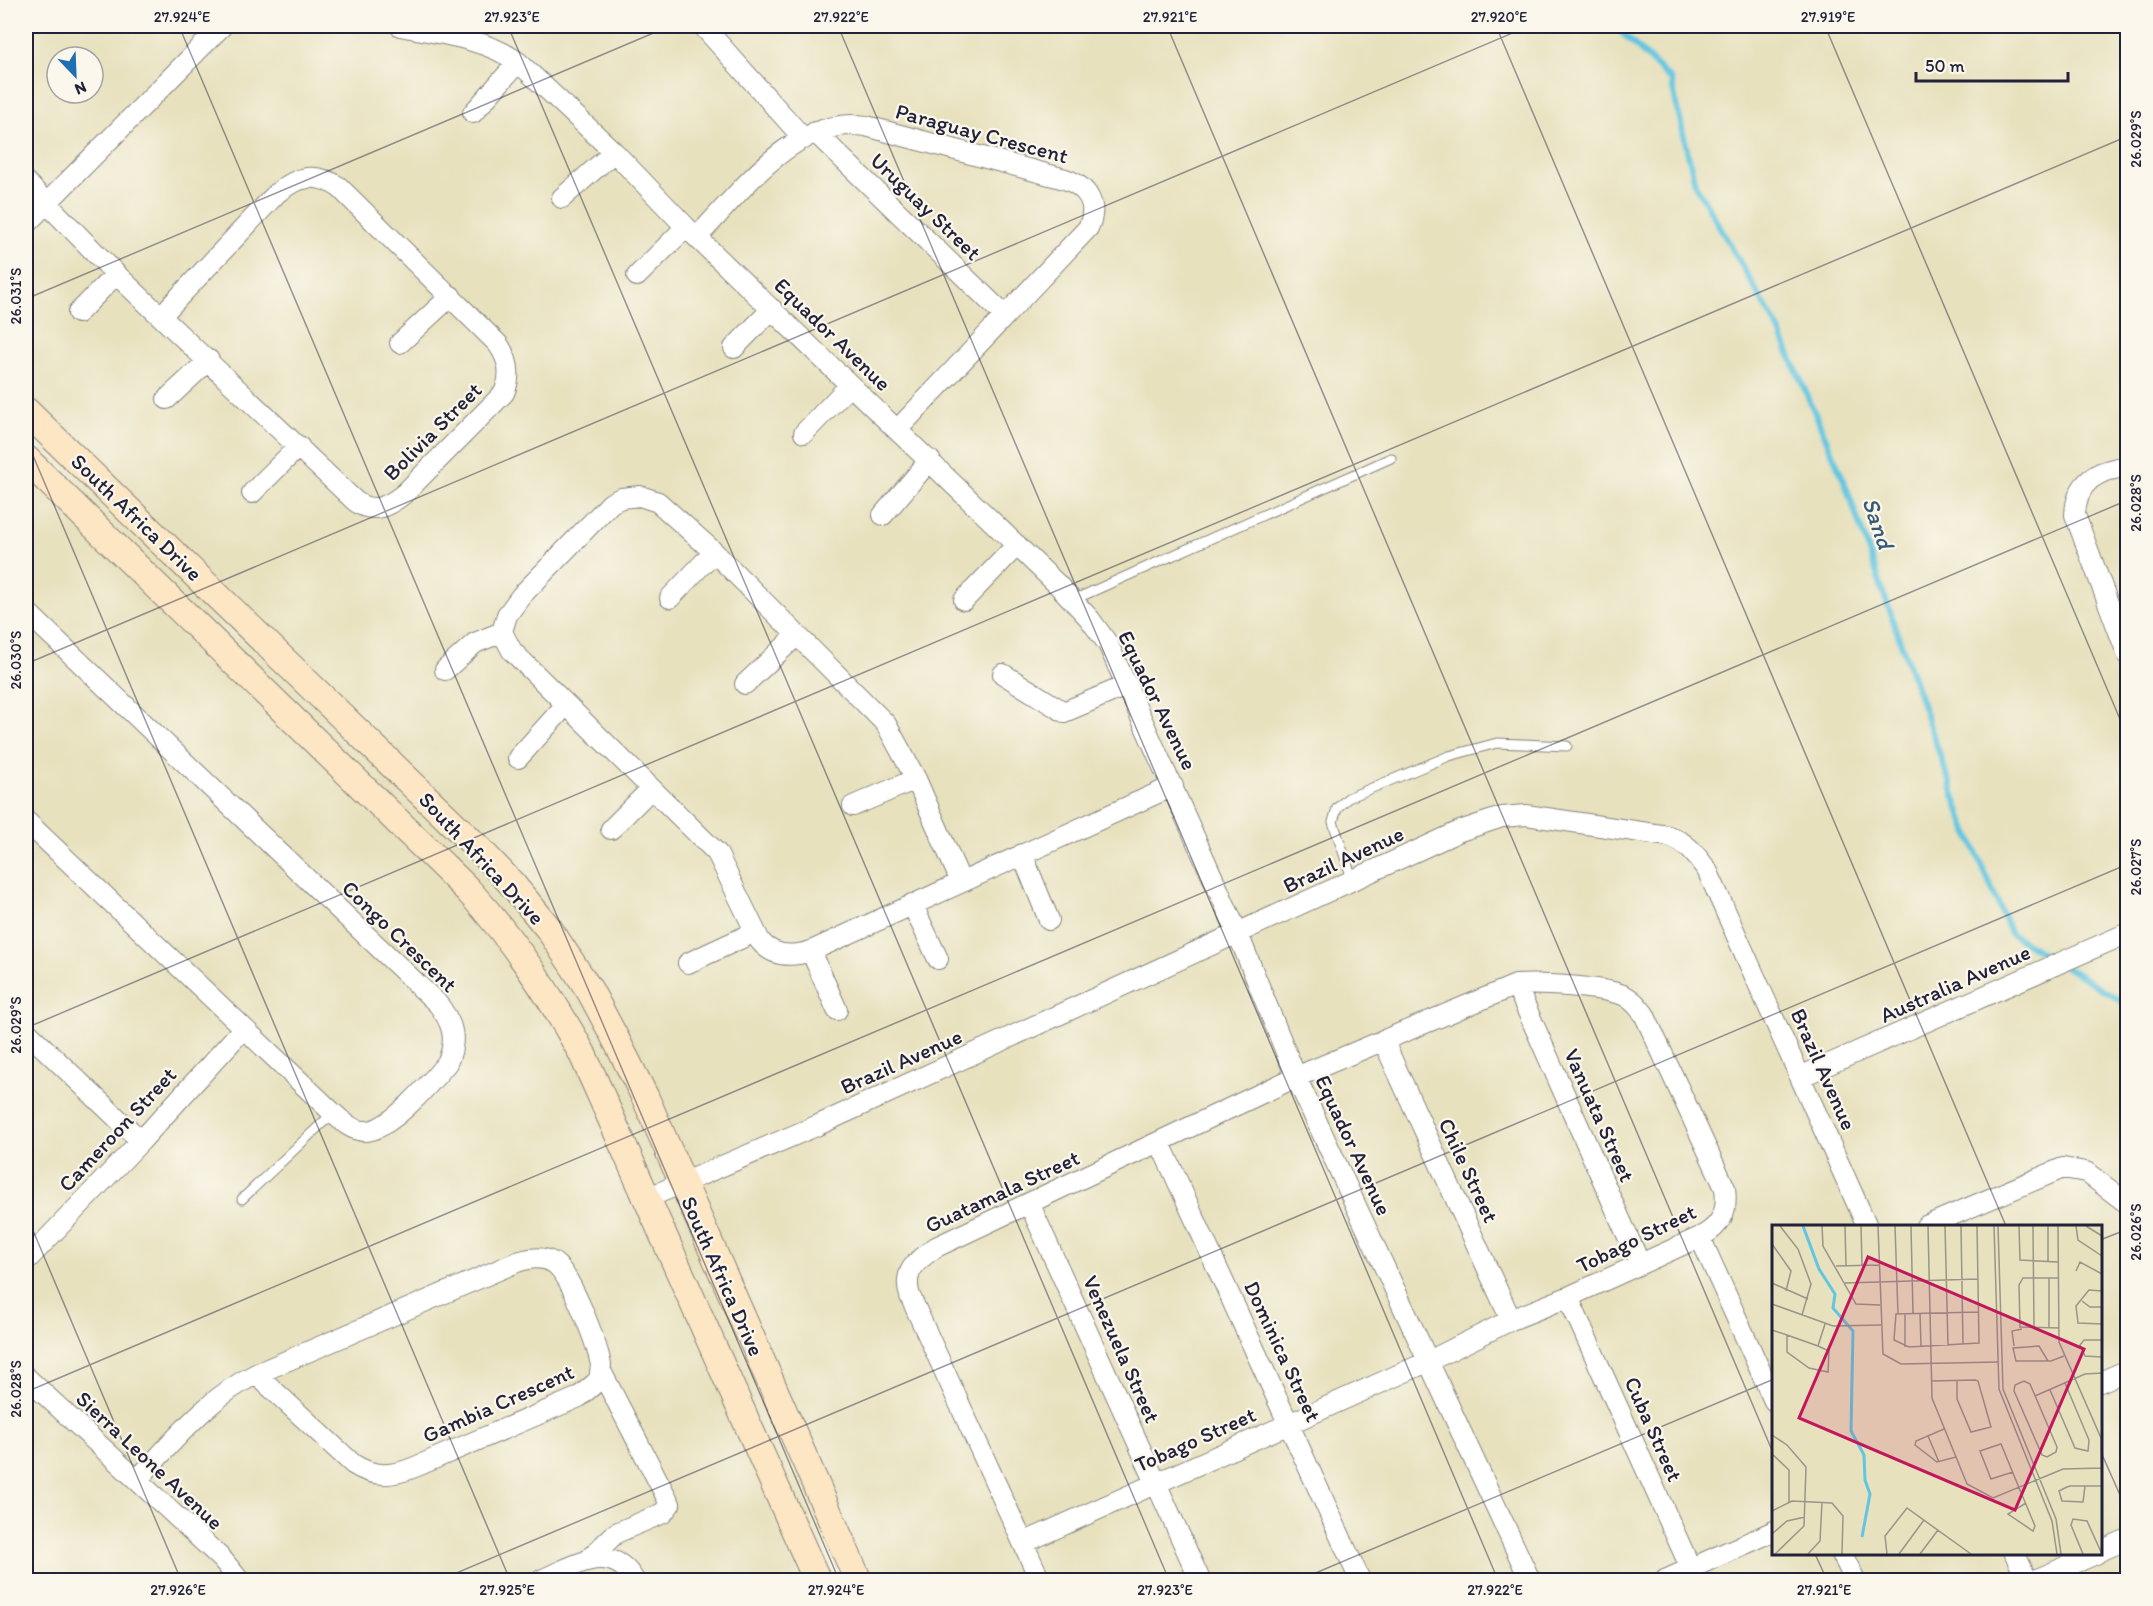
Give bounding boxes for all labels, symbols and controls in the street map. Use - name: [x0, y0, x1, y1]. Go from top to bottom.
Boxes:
- text: 27.924°E: [154, 8, 210, 26]
- text: 27.923°E: [484, 8, 540, 26]
- text: 27.922°E: [813, 8, 869, 26]
- text: 27.921°E: [1143, 8, 1197, 26]
- text: 27.920°E: [1471, 8, 1527, 26]
- text: 27.919°E: [1801, 8, 1855, 26]
- north arrow: [45, 45, 105, 105]
- scale bar: [1916, 45, 2068, 83]
- text: 50 m: [1925, 55, 1965, 77]
- text: N: [72, 77, 89, 99]
- street label: Paraguay Crescent: [893, 97, 1071, 170]
- text: 26.029°S: [2127, 110, 2145, 168]
- street label: Uruguay Street: [865, 147, 987, 266]
- text: 26.031°S: [7, 268, 25, 324]
- street label: Equador Avenue: [769, 272, 897, 397]
- street label: Bolivia Street: [377, 376, 487, 486]
- street label: South Africa Drive: [65, 448, 208, 587]
- text: 26.028°S: [2127, 474, 2145, 532]
- water label: Sand: [1856, 493, 1901, 554]
- street label: Equador Avenue: [1112, 626, 1203, 774]
- text: 26.030°S: [7, 630, 25, 690]
- street label: South Africa Drive: [413, 786, 550, 931]
- street label: Brazil Avenue: [1279, 820, 1408, 899]
- text: 26.027°S: [2127, 839, 2145, 895]
- street label: Congo Crescent: [336, 875, 463, 998]
- street label: Australia Avenue: [1876, 938, 2035, 1029]
- text: 26.029°S: [7, 996, 25, 1054]
- street label: Brazil Avenue: [1785, 1004, 1862, 1134]
- street label: Brazil Avenue: [836, 1023, 966, 1100]
- street label: Vanuata Street: [1558, 1045, 1641, 1186]
- street label: Cameroon Street: [53, 1061, 182, 1197]
- street label: Equador Avenue: [1309, 1071, 1398, 1220]
- street label: Chile Street: [1433, 1114, 1504, 1227]
- street label: Guatamala Street: [921, 1144, 1084, 1239]
- street label: South Africa Drive: [675, 1192, 770, 1360]
- street label: Tobago Street: [1572, 1198, 1700, 1279]
- text: 26.026°S: [2127, 1203, 2145, 1261]
- inset map: [1772, 1225, 2102, 1555]
- street label: Venezuela Street: [1077, 1271, 1166, 1427]
- street label: Dominica Street: [1238, 1277, 1327, 1426]
- street label: Gambia Crescent: [418, 1358, 578, 1449]
- text: 26.028°S: [7, 1360, 25, 1418]
- street label: Cuba Street: [1618, 1373, 1689, 1486]
- street label: Sierra Leone Avenue: [70, 1385, 229, 1536]
- street label: Tobago Street: [1131, 1401, 1260, 1478]
- text: 27.926°E: [150, 1581, 206, 1599]
- text: 27.925°E: [479, 1581, 535, 1599]
- text: 27.924°E: [808, 1581, 864, 1599]
- text: 27.923°E: [1137, 1581, 1193, 1599]
- text: 27.922°E: [1467, 1581, 1523, 1599]
- text: 27.921°E: [1797, 1581, 1851, 1599]

